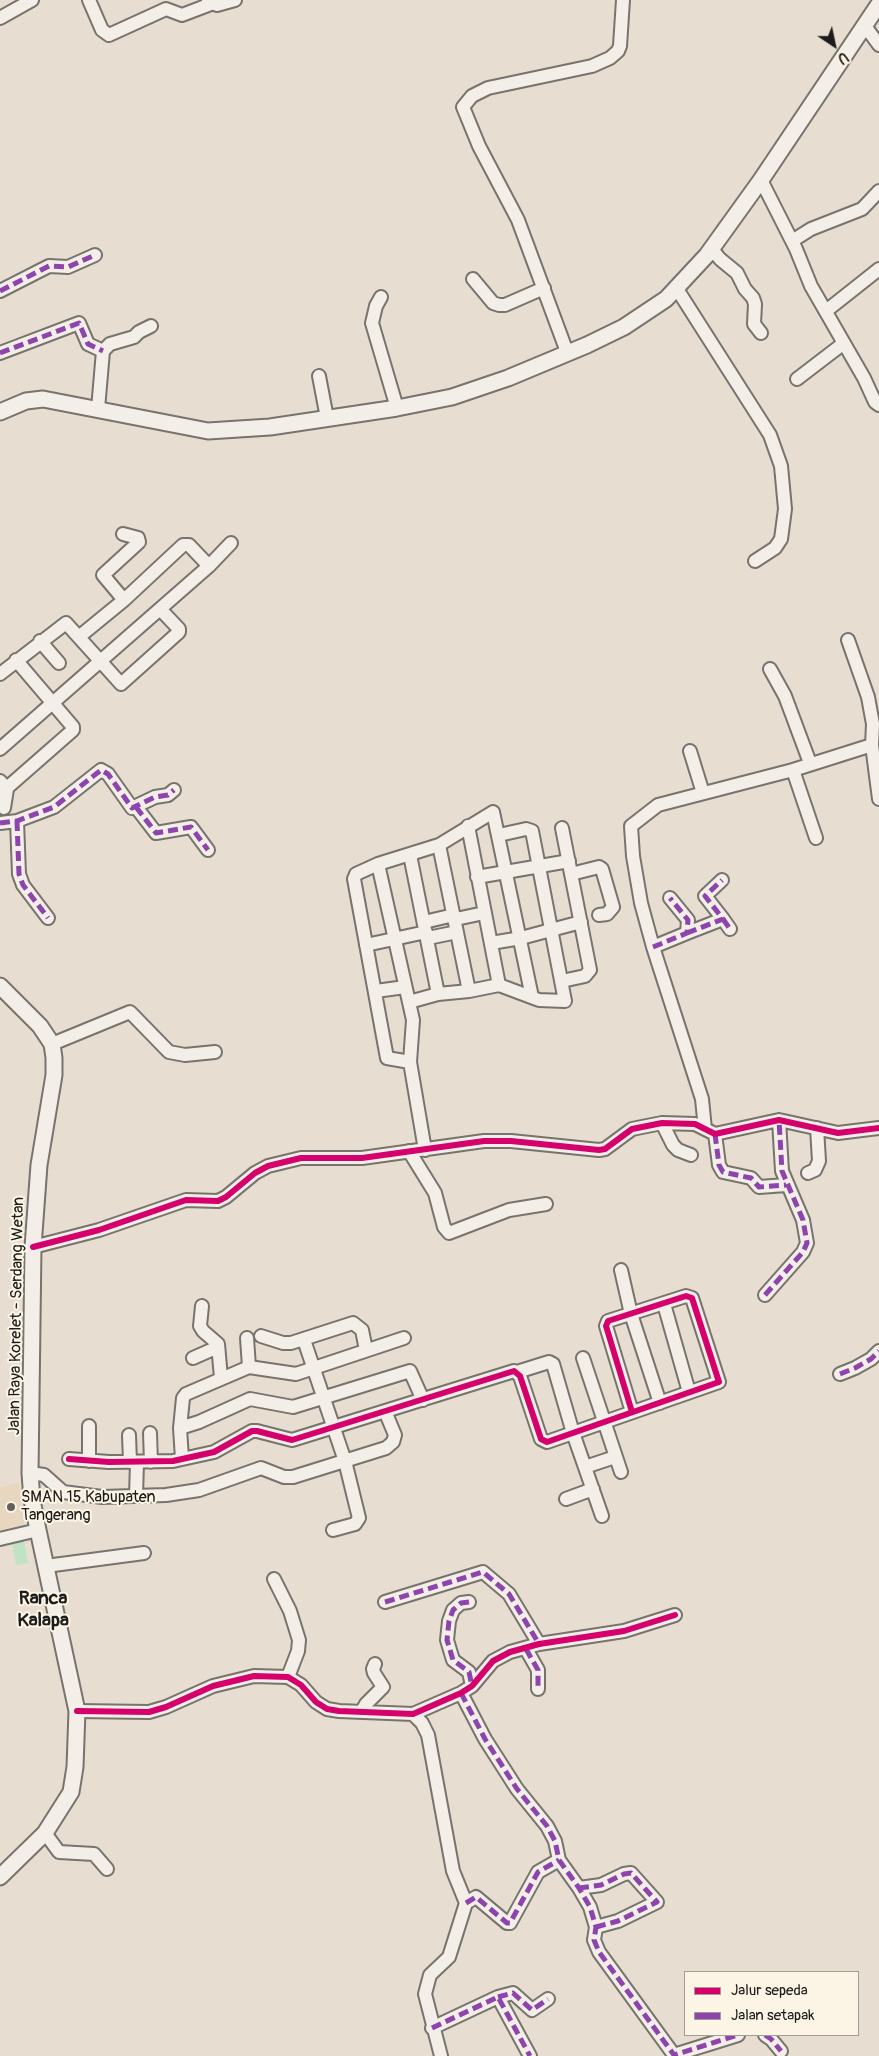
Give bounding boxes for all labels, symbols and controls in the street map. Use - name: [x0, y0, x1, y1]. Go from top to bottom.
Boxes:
- north arrow: [809, 20, 859, 70]
- text: U: [834, 48, 851, 67]
- street label: Jalan Raya Korelet - Serdang Wetan: [5, 1197, 29, 1435]
- place label: SMAN 15 Kabupaten Tangerang: [21, 1488, 155, 1526]
- marker: SMAN 15 Kabupaten Tangerang: [5, 1501, 17, 1513]
- district label: Ranca Kalapa: [17, 1588, 69, 1632]
- legend: [684, 1971, 859, 2036]
- text: Jalur sepeda: [731, 1981, 808, 2000]
- text: Jalan setapak: [731, 2006, 814, 2025]

